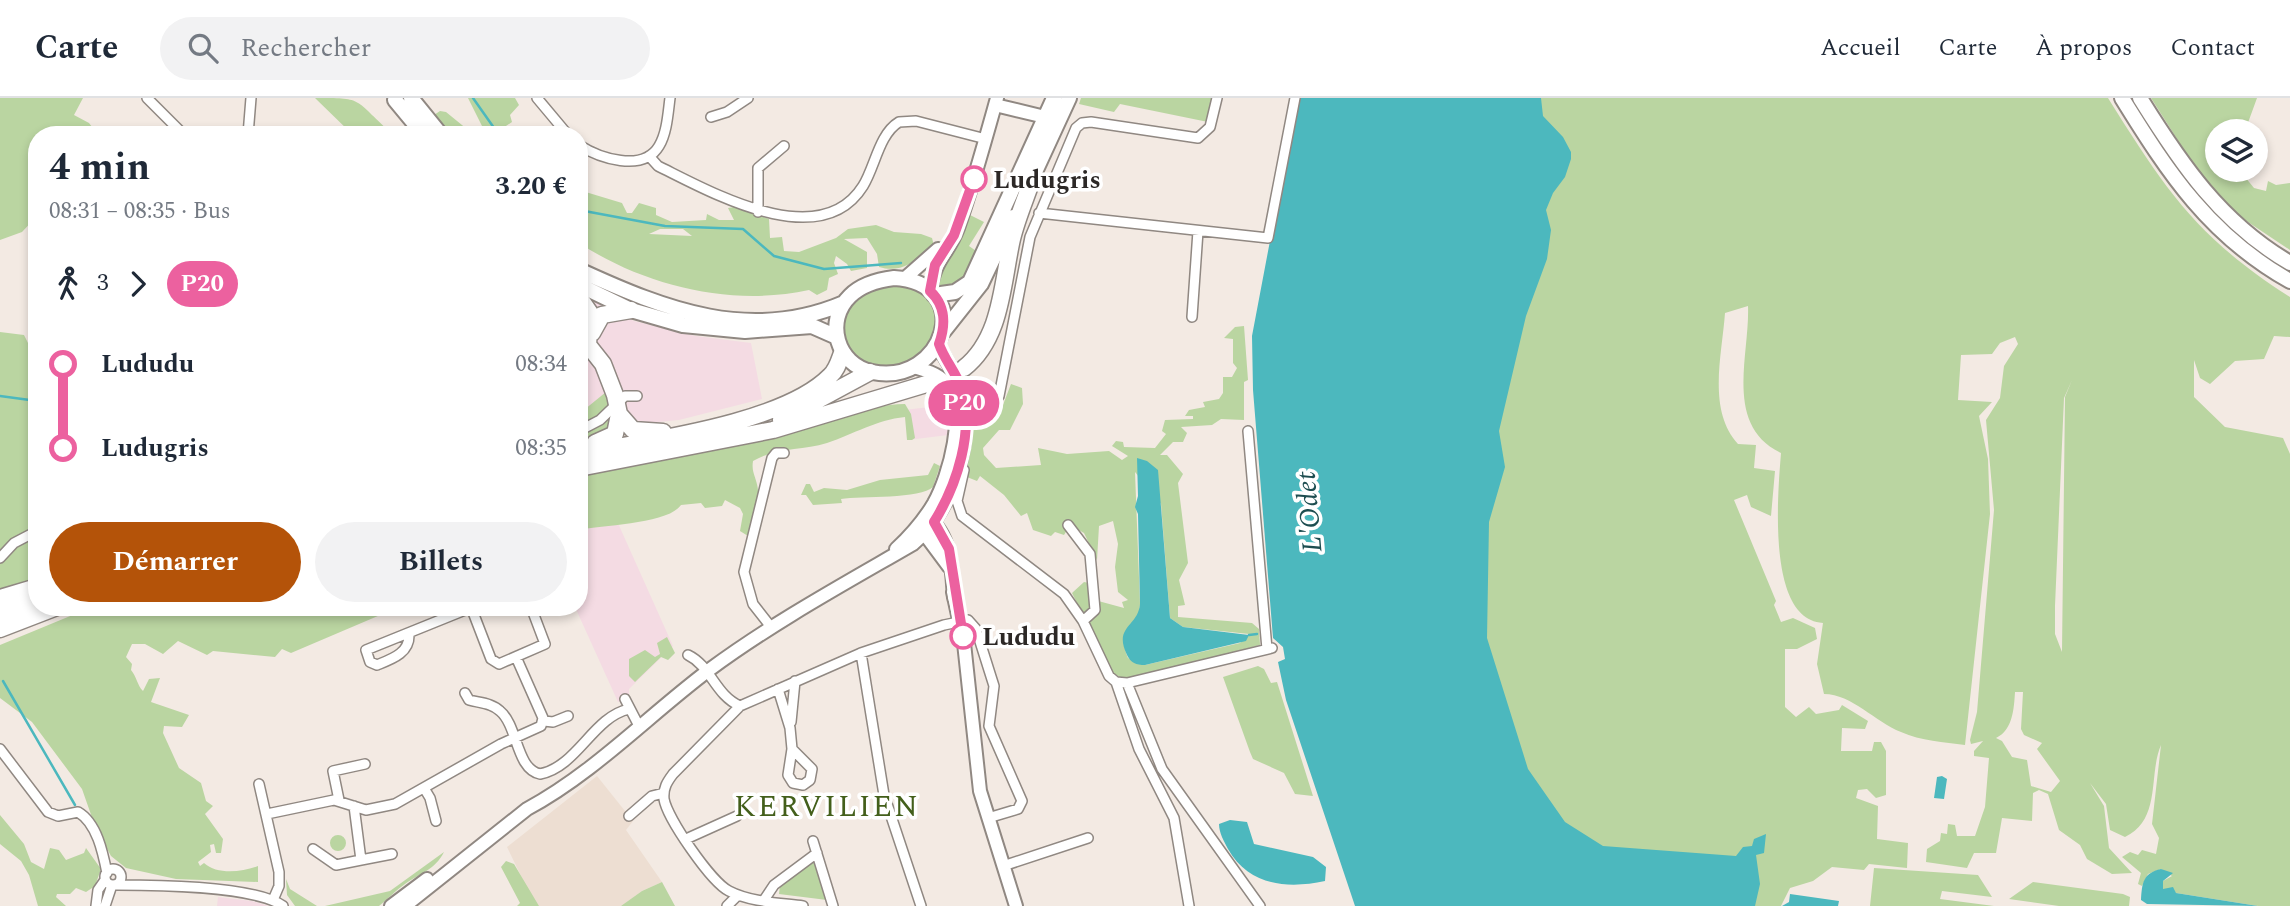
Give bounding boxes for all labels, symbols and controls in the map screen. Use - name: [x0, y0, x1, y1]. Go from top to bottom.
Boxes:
- search box: [160, 17, 650, 80]
- text: Carte: [35, 23, 118, 73]
- text: Rechercher: [240, 28, 371, 68]
- icon: search: [184, 29, 222, 67]
- text: Accueil: [1820, 30, 1900, 66]
- text: Carte: [1938, 30, 1997, 66]
- text: À propos: [2035, 30, 2132, 66]
- text: Contact: [2170, 30, 2255, 66]
- map controls: [2205, 119, 2268, 182]
- button: layers: [2205, 119, 2268, 182]
- text: 4 min: [49, 139, 150, 197]
- place label: Ludugris: [993, 160, 1101, 200]
- text: 3.20 €: [495, 166, 567, 206]
- marker: Ludugris: [961, 166, 987, 192]
- text: 08:31 – 08:35 · Bus: [49, 194, 231, 229]
- icon: walk: [49, 265, 87, 303]
- icon: forward: [119, 265, 157, 303]
- text: 3: [97, 266, 109, 301]
- text: P20: [181, 266, 224, 302]
- text: Lududu: [101, 344, 194, 384]
- text: 08:34: [515, 347, 567, 382]
- line badge: P20: [924, 380, 1004, 426]
- text: P20: [942, 385, 986, 421]
- text: Ludugris: [101, 428, 209, 468]
- text: 08:35: [515, 431, 567, 466]
- water label: L'Odet: [1284, 469, 1334, 554]
- button: Démarrer: [49, 522, 301, 602]
- button: Billets: [315, 522, 567, 602]
- place label: Lududu: [982, 617, 1075, 657]
- marker: Lududu: [950, 623, 976, 649]
- district label: KERVILIEN: [734, 784, 920, 830]

